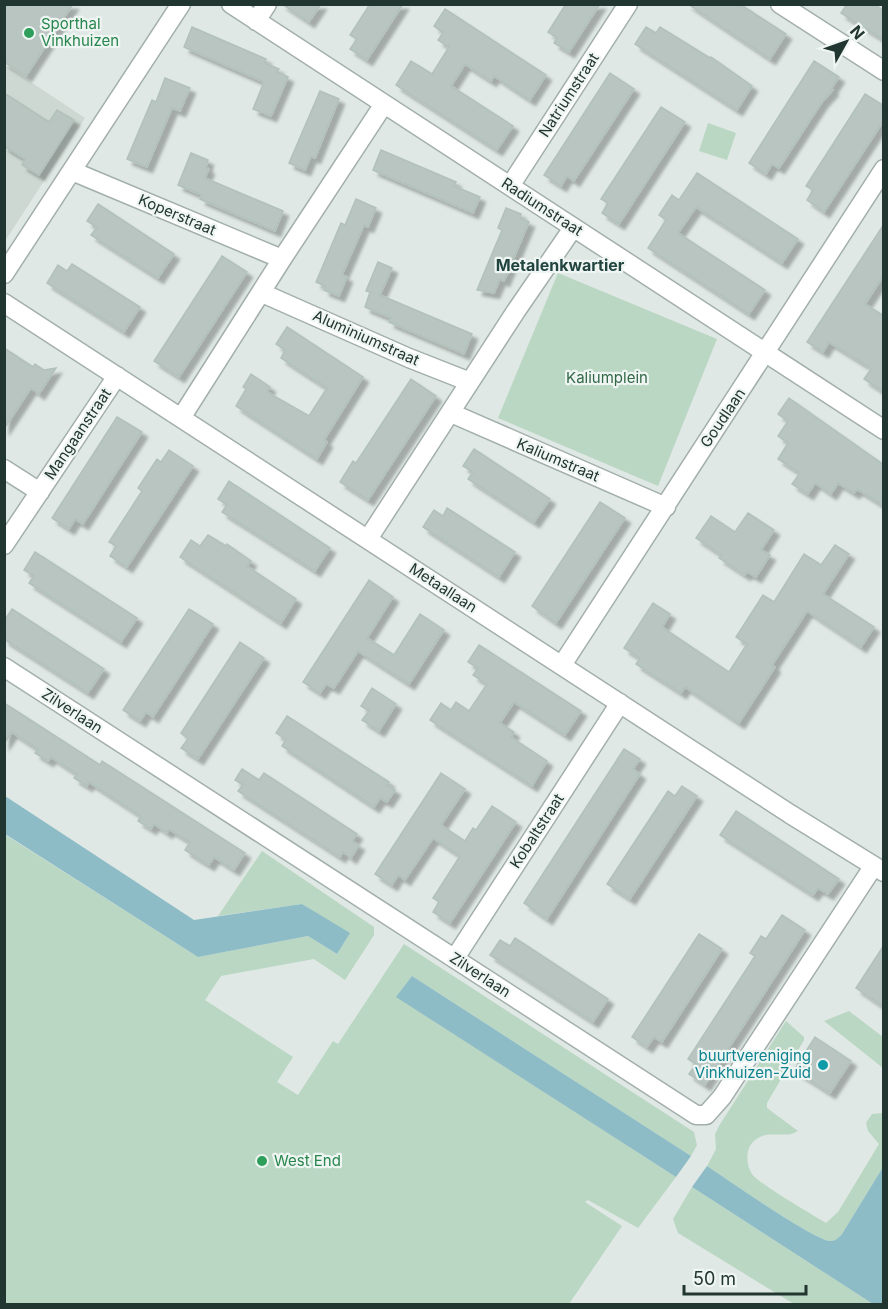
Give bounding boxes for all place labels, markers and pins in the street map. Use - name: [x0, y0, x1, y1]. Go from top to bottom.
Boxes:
- place label: Sporthal Vinkhuizen: [41, 14, 119, 50]
- marker: Sporthal Vinkhuizen: [22, 26, 36, 40]
- place label: buurtvereniging Vinkhuizen-Zuid: [695, 1046, 811, 1082]
- marker: buurtvereniging Vinkhuizen-Zuid: [816, 1058, 830, 1072]
- place label: West End: [274, 1151, 341, 1170]
- marker: West End: [255, 1154, 269, 1168]

